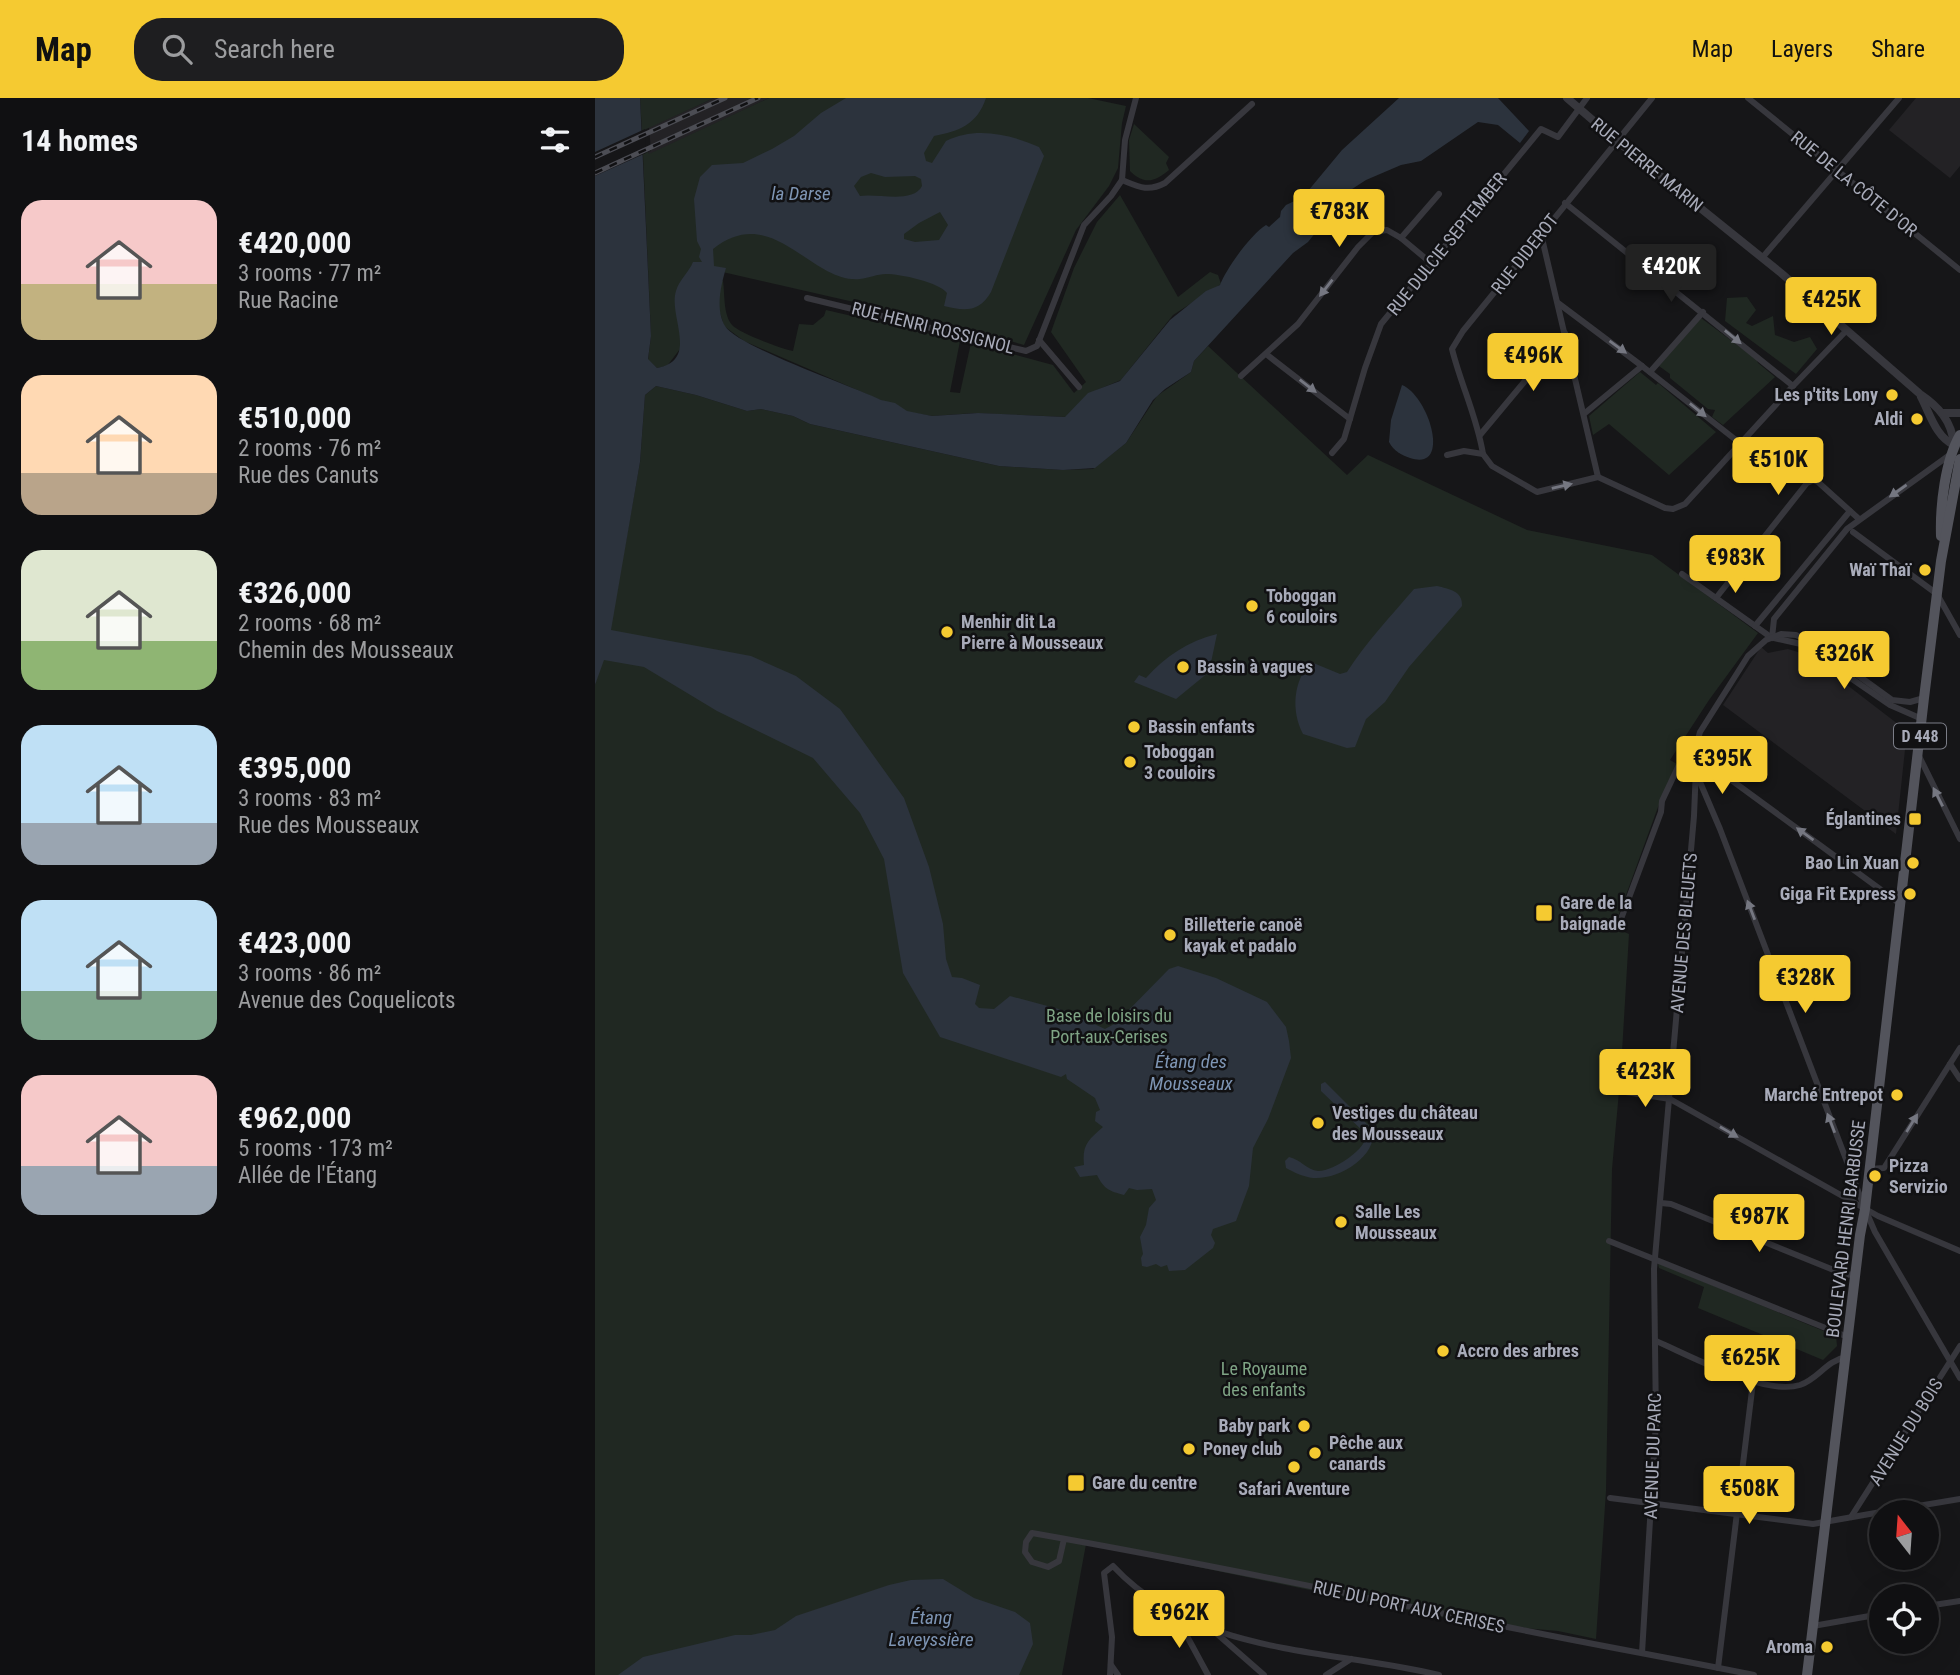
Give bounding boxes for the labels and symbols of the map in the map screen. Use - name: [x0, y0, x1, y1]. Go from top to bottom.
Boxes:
- street label: RUE PIERRE MARIN: [1587, 113, 1707, 216]
- street label: RUE DE LA CÔTE D'OR: [1787, 126, 1922, 241]
- street label: RUE DULCIE SEPTEMBER: [1383, 168, 1511, 319]
- water label: la Darse: [771, 182, 831, 205]
- pin: €783K: [1290, 190, 1388, 249]
- street label: RUE DIDEROT: [1487, 209, 1563, 298]
- pin: €420K: [1622, 244, 1720, 304]
- one-way arrow: [1319, 278, 1334, 296]
- pin: €425K: [1782, 278, 1880, 337]
- street label: RUE HENRI ROSSIGNOL: [850, 297, 1017, 358]
- one-way arrow: [1725, 329, 1742, 344]
- pin: €496K: [1484, 334, 1582, 393]
- one-way arrow: [1608, 340, 1626, 355]
- one-way arrow: [1299, 379, 1317, 393]
- place label: Les p'tits Lony: [1775, 384, 1878, 405]
- marker: Les p'tits Lony: [1884, 387, 1900, 403]
- one-way arrow: [1689, 402, 1707, 417]
- place label: Aldi: [1874, 408, 1903, 429]
- marker: Aldi: [1909, 411, 1925, 427]
- pin: €510K: [1729, 438, 1827, 497]
- one-way arrow: [1551, 480, 1573, 491]
- one-way arrow: [1889, 484, 1907, 498]
- pin: €983K: [1686, 536, 1784, 595]
- place label: Waï Thaï: [1849, 559, 1912, 580]
- marker: Waï Thaï: [1917, 562, 1933, 578]
- place label: Toboggan 6 couloirs: [1266, 585, 1338, 627]
- marker: Toboggan 6 couloirs: [1244, 598, 1260, 614]
- place label: Menhir dit La Pierre à Mousseaux: [961, 611, 1103, 653]
- marker: Menhir dit La Pierre à Mousseaux: [939, 624, 955, 640]
- pin: €326K: [1795, 632, 1893, 691]
- place label: Bassin à vagues: [1197, 656, 1313, 677]
- marker: Bassin à vagues: [1175, 659, 1191, 675]
- place label: Bassin enfants: [1148, 716, 1255, 737]
- marker: Bassin enfants: [1126, 719, 1142, 735]
- road number: D 448: [1894, 723, 1946, 748]
- pin: €395K: [1673, 736, 1771, 796]
- place label: Toboggan 3 couloirs: [1144, 741, 1216, 783]
- marker: Toboggan 3 couloirs: [1122, 754, 1138, 770]
- one-way arrow: [1933, 787, 1944, 807]
- place label: Églantines: [1826, 808, 1901, 829]
- marker: Églantines: [1907, 811, 1923, 827]
- one-way arrow: [1796, 827, 1814, 841]
- street label: AVENUE DES BLEUETS: [1666, 852, 1701, 1014]
- place label: Bao Lin Xuan: [1805, 852, 1899, 873]
- marker: Bao Lin Xuan: [1905, 855, 1921, 871]
- place label: Giga Fit Express: [1780, 883, 1896, 904]
- marker: Giga Fit Express: [1902, 886, 1918, 902]
- place label: Gare de la baignade: [1560, 892, 1632, 934]
- one-way arrow: [1745, 900, 1756, 921]
- marker: Gare de la baignade: [1534, 903, 1554, 923]
- place label: Billetterie canoë kayak et padalo: [1184, 914, 1303, 956]
- marker: Billetterie canoë kayak et padalo: [1162, 927, 1178, 943]
- pin: €328K: [1756, 956, 1854, 1015]
- park label: Base de loisirs du Port-aux-Cerises: [1046, 1005, 1172, 1047]
- pin: €423K: [1596, 1049, 1694, 1109]
- water label: Étang des Mousseaux: [1149, 1050, 1234, 1095]
- place label: Marché Entrepot: [1764, 1084, 1883, 1105]
- marker: Marché Entrepot: [1889, 1087, 1905, 1103]
- place label: Vestiges du château des Mousseaux: [1332, 1102, 1478, 1144]
- one-way arrow: [1825, 1113, 1836, 1134]
- one-way arrow: [1906, 1113, 1919, 1133]
- marker: Vestiges du château des Mousseaux: [1310, 1115, 1326, 1131]
- street label: BOULEVARD HENRI BARBUSSE: [1822, 1119, 1869, 1339]
- one-way arrow: [1720, 1126, 1739, 1138]
- place label: Pizza Servizio: [1889, 1155, 1948, 1197]
- marker: Pizza Servizio: [1867, 1168, 1883, 1184]
- pin: €987K: [1710, 1194, 1808, 1254]
- place label: Salle Les Mousseaux: [1355, 1201, 1437, 1243]
- marker: Salle Les Mousseaux: [1333, 1214, 1349, 1230]
- pin: €625K: [1701, 1336, 1799, 1395]
- place label: Accro des arbres: [1457, 1340, 1579, 1361]
- marker: Accro des arbres: [1435, 1343, 1451, 1359]
- park label: Le Royaume des enfants: [1221, 1358, 1307, 1400]
- street label: AVENUE DU BOIS: [1864, 1374, 1947, 1489]
- street label: AVENUE DU PARC: [1640, 1392, 1665, 1520]
- place label: Baby park: [1218, 1415, 1290, 1436]
- marker: Baby park: [1296, 1418, 1312, 1434]
- place label: Pêche aux canards: [1329, 1432, 1403, 1474]
- place label: Poney club: [1203, 1438, 1282, 1459]
- marker: Poney club: [1181, 1441, 1197, 1457]
- marker: Pêche aux canards: [1307, 1445, 1323, 1461]
- marker: Safari Aventure: [1286, 1459, 1302, 1475]
- pin: €508K: [1700, 1466, 1798, 1526]
- place label: Gare du centre: [1092, 1472, 1198, 1493]
- marker: Gare du centre: [1066, 1473, 1086, 1493]
- place label: Safari Aventure: [1238, 1478, 1350, 1499]
- north arrow: [1869, 1500, 1939, 1570]
- street label: RUE DU PORT AUX CERISES: [1311, 1576, 1507, 1637]
- pin: €962K: [1130, 1590, 1228, 1650]
- water label: Étang Laveyssière: [888, 1606, 974, 1651]
- place label: Aroma: [1766, 1636, 1813, 1657]
- marker: Aroma: [1819, 1639, 1835, 1655]

